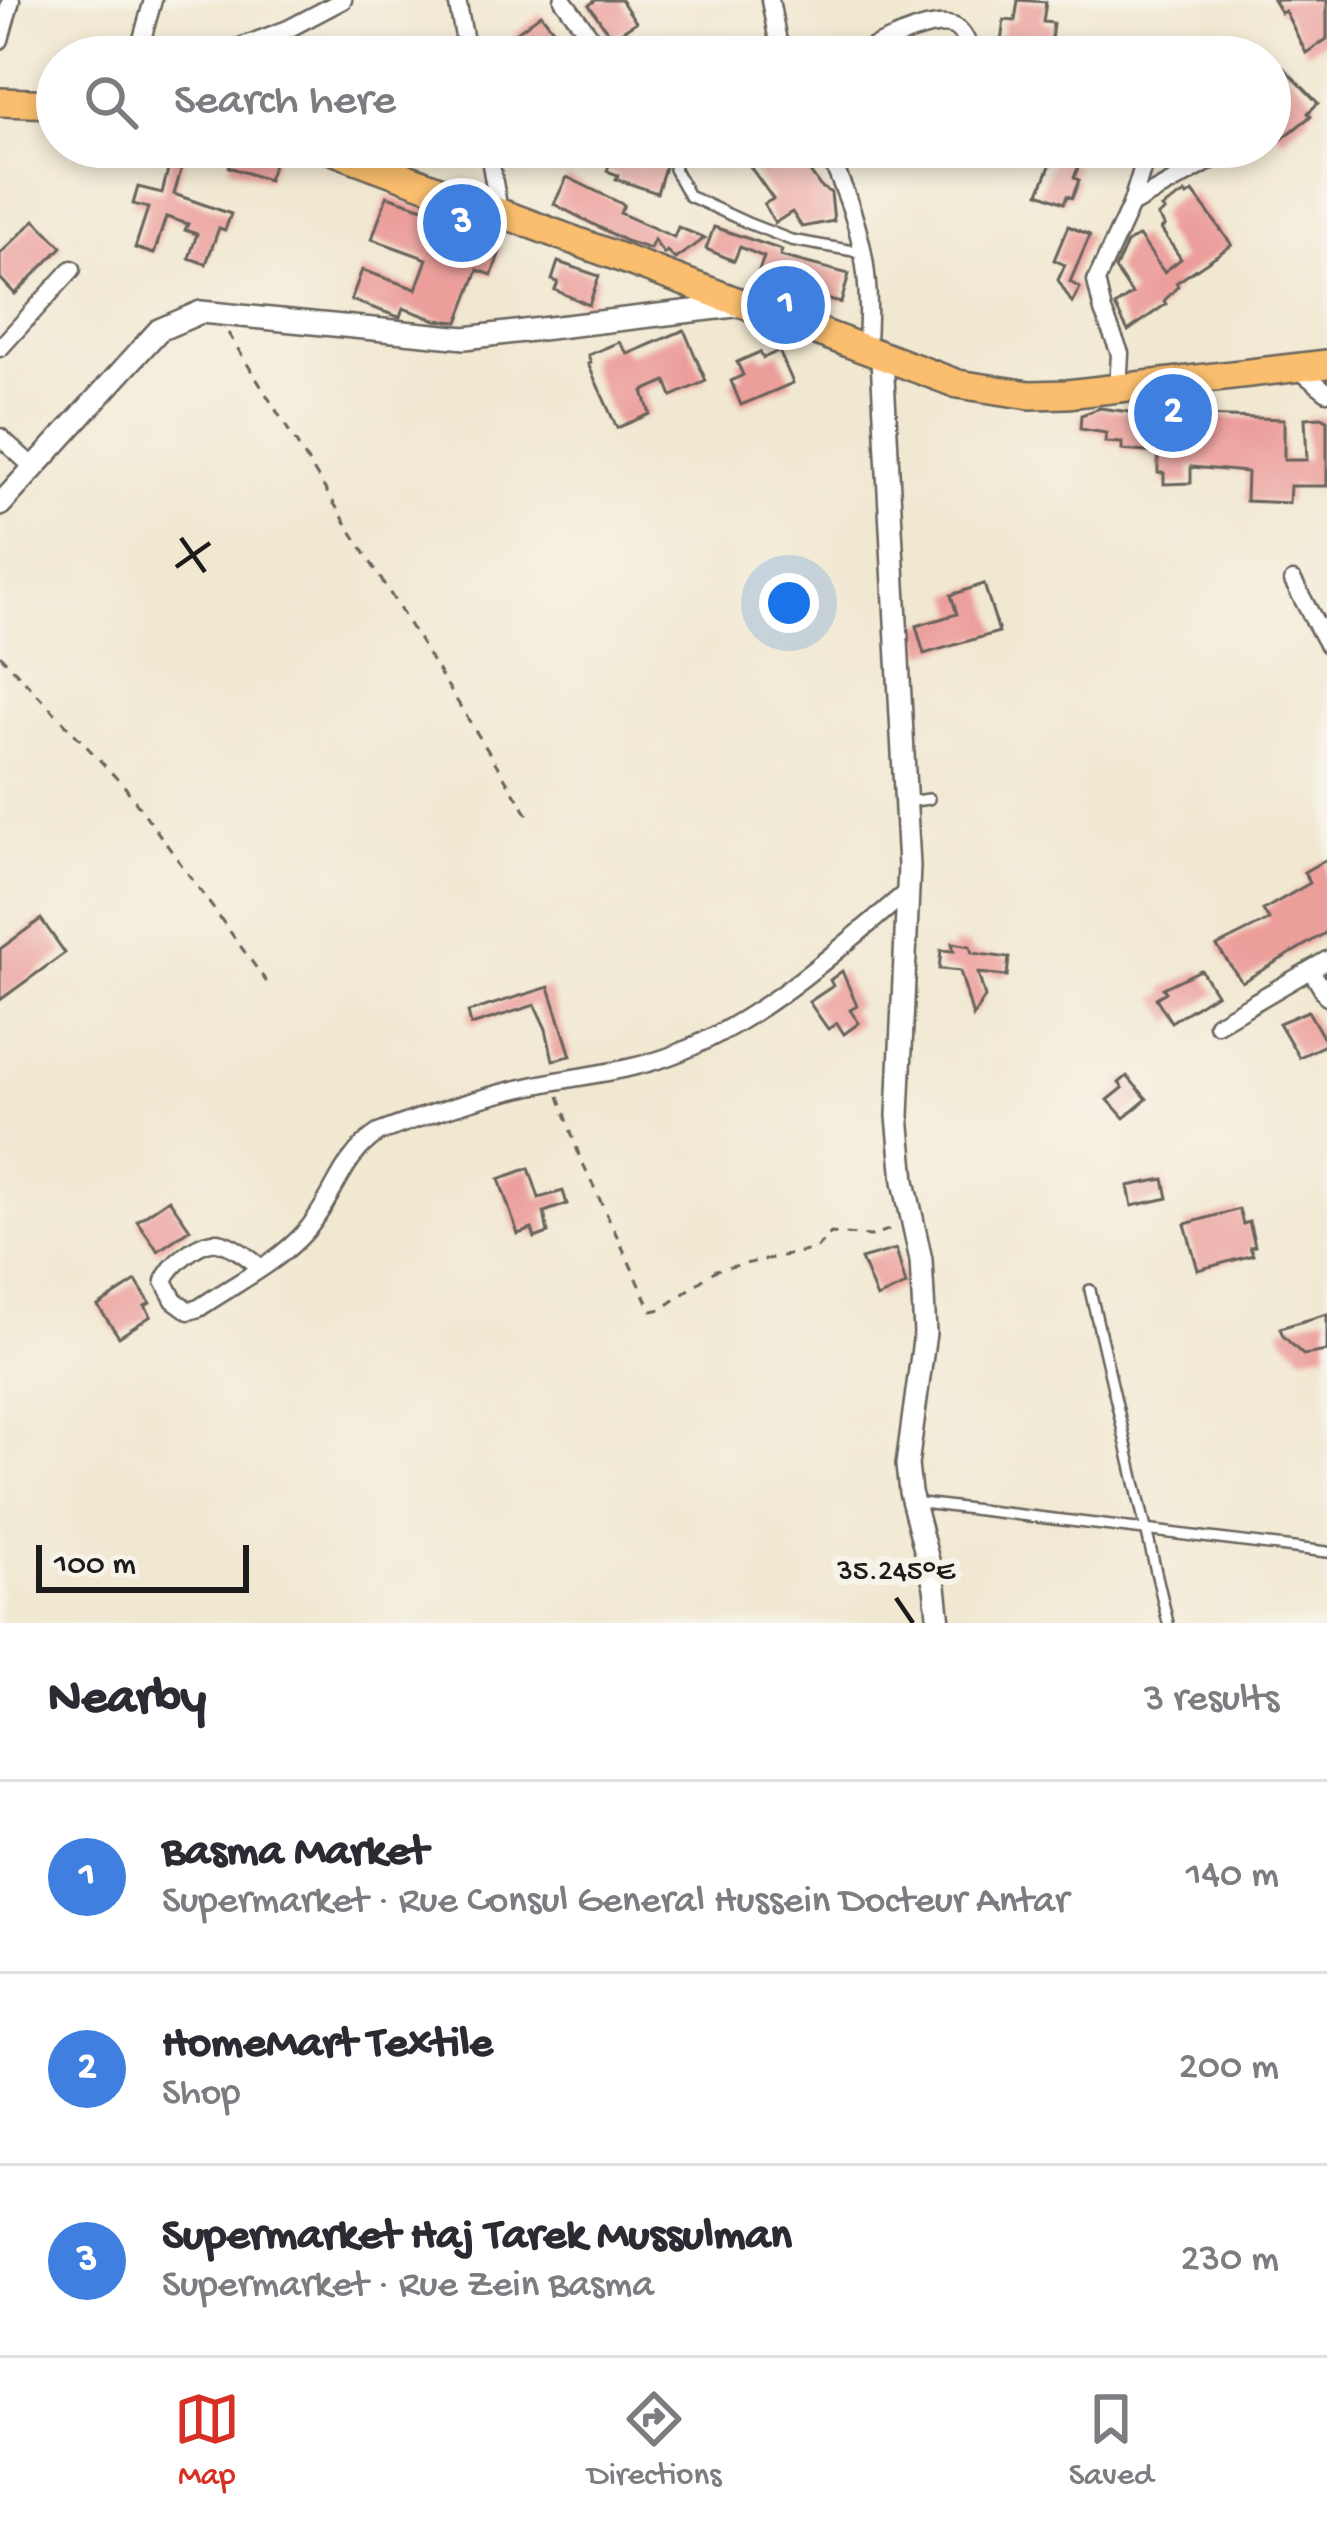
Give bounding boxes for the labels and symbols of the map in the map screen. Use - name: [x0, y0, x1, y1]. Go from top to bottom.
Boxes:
- pin: 3: [423, 178, 501, 268]
- pin: 1: [747, 260, 825, 350]
- pin: 2: [1134, 368, 1212, 458]
- your location: [759, 573, 819, 633]
- scale bar: [36, 1539, 249, 1592]
- text: 35.245°E: [836, 1556, 956, 1591]

